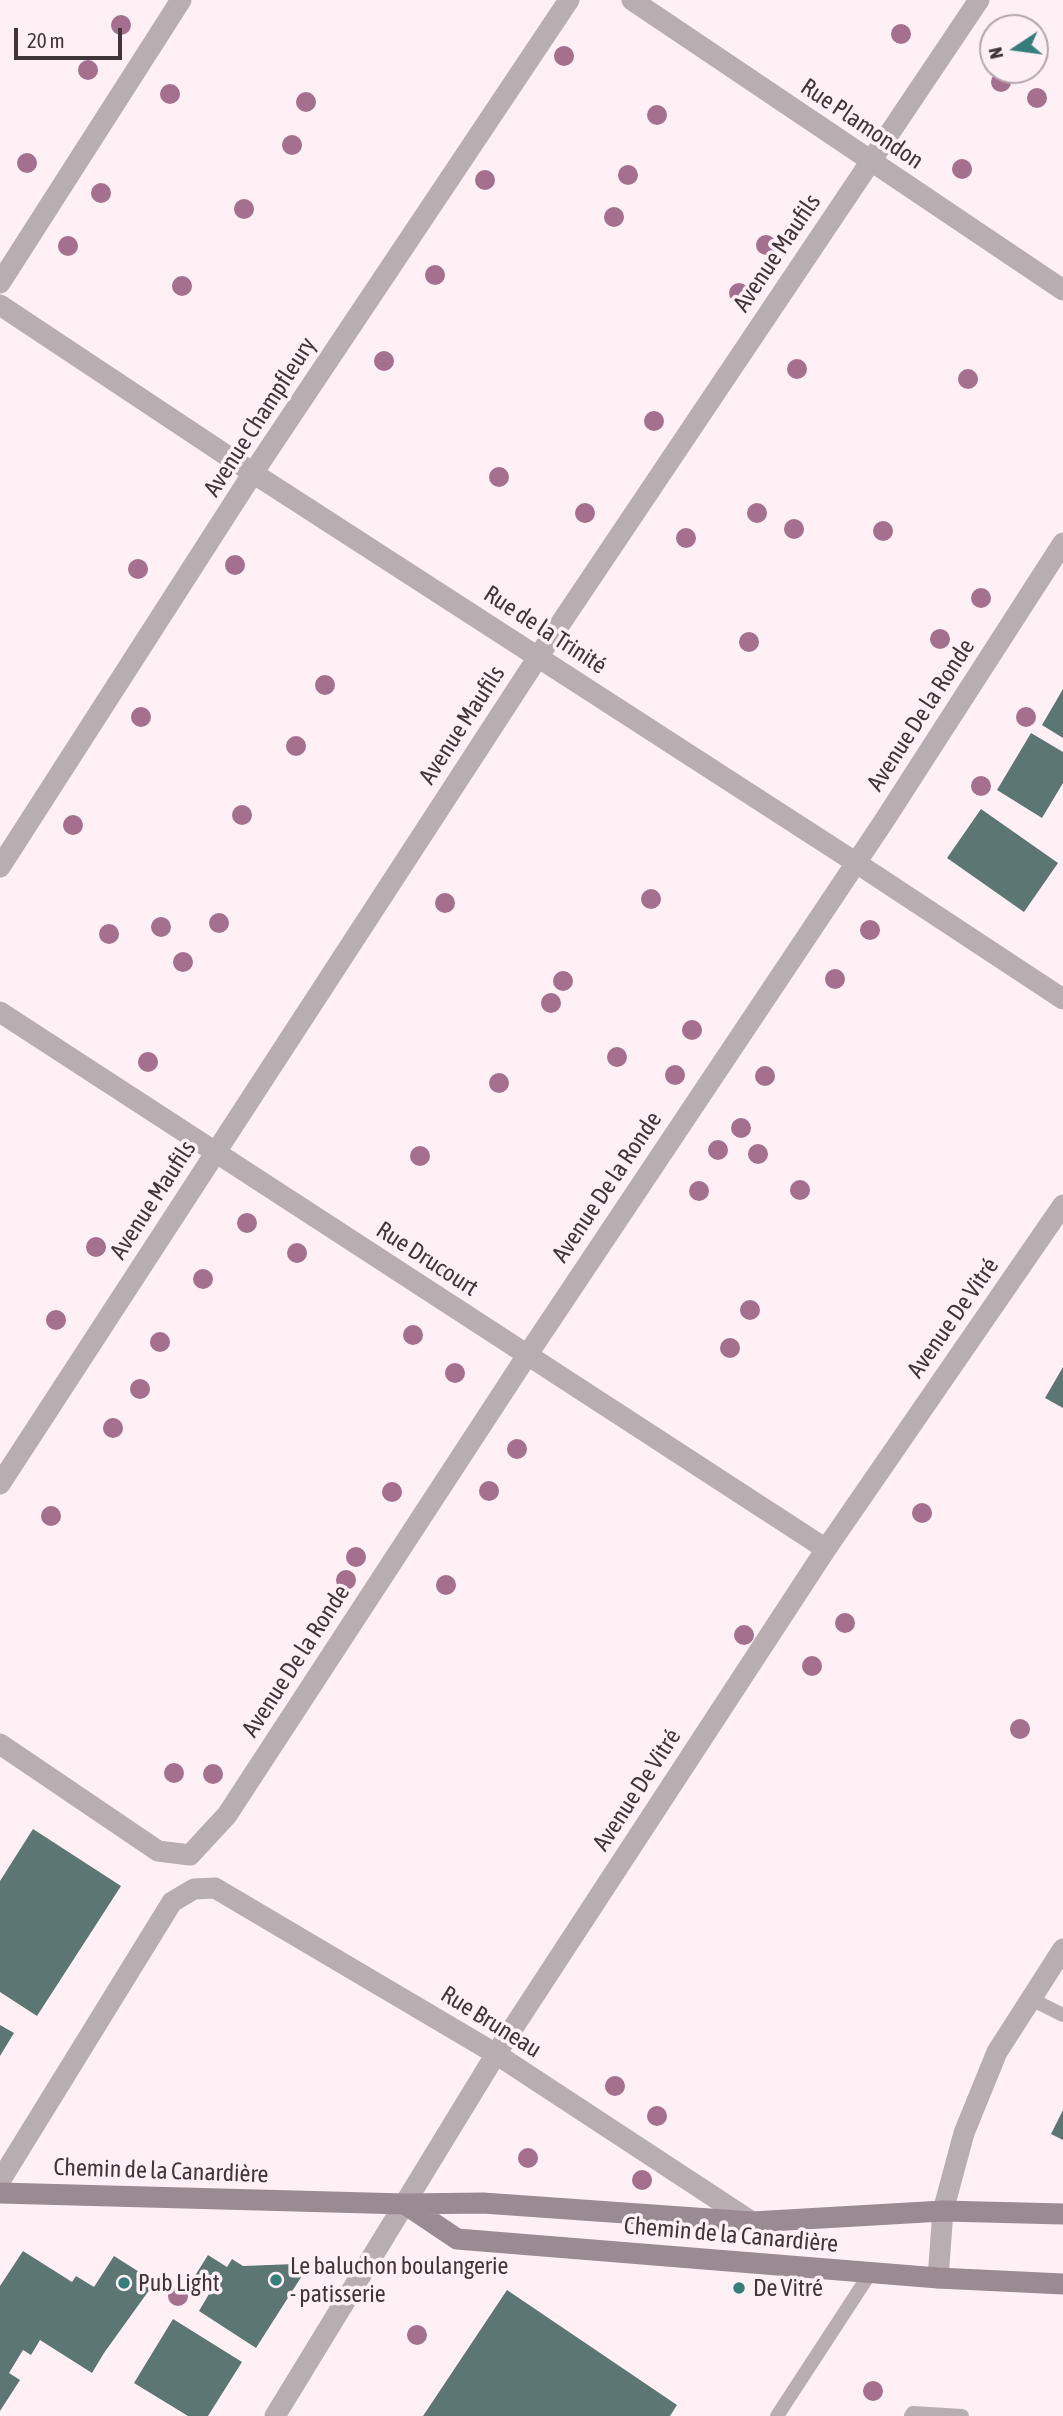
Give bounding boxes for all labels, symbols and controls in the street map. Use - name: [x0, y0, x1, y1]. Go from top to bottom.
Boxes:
- scale bar: [18, 14, 126, 58]
- north arrow: [979, 14, 1049, 84]
- text: 20 m: [27, 28, 65, 52]
- text: N: [984, 45, 1007, 61]
- street label: Rue Plamondon: [795, 72, 929, 176]
- street label: Avenue Maufils: [727, 189, 827, 317]
- street label: Avenue Champfleury: [198, 332, 322, 502]
- street label: Rue de la Trinité: [478, 580, 612, 680]
- street label: Avenue De la Ronde: [861, 634, 981, 796]
- street label: Avenue Maufils: [413, 660, 511, 790]
- street label: Avenue De la Ronde: [546, 1106, 668, 1268]
- street label: Avenue Maufils: [104, 1135, 202, 1265]
- street label: Rue Drucourt: [371, 1215, 483, 1303]
- street label: Avenue De Vitré: [901, 1253, 1005, 1383]
- street label: Avenue De la Ronde: [236, 1580, 356, 1742]
- street label: Avenue De Vitré: [587, 1724, 687, 1856]
- street label: Rue Bruneau: [435, 1980, 547, 2064]
- street label: Chemin de la Canardière: [53, 2153, 269, 2189]
- street label: Chemin de la Canardière: [623, 2211, 839, 2259]
- place label: Le baluchon boulangerie - patisserie: [290, 2252, 508, 2308]
- place label: Pub Light: [138, 2269, 220, 2297]
- marker: Le baluchon boulangerie - patisserie: [268, 2272, 284, 2288]
- place label: De Vitré: [753, 2274, 823, 2302]
- marker: Pub Light: [116, 2275, 132, 2291]
- marker: De Vitré: [731, 2280, 747, 2296]

